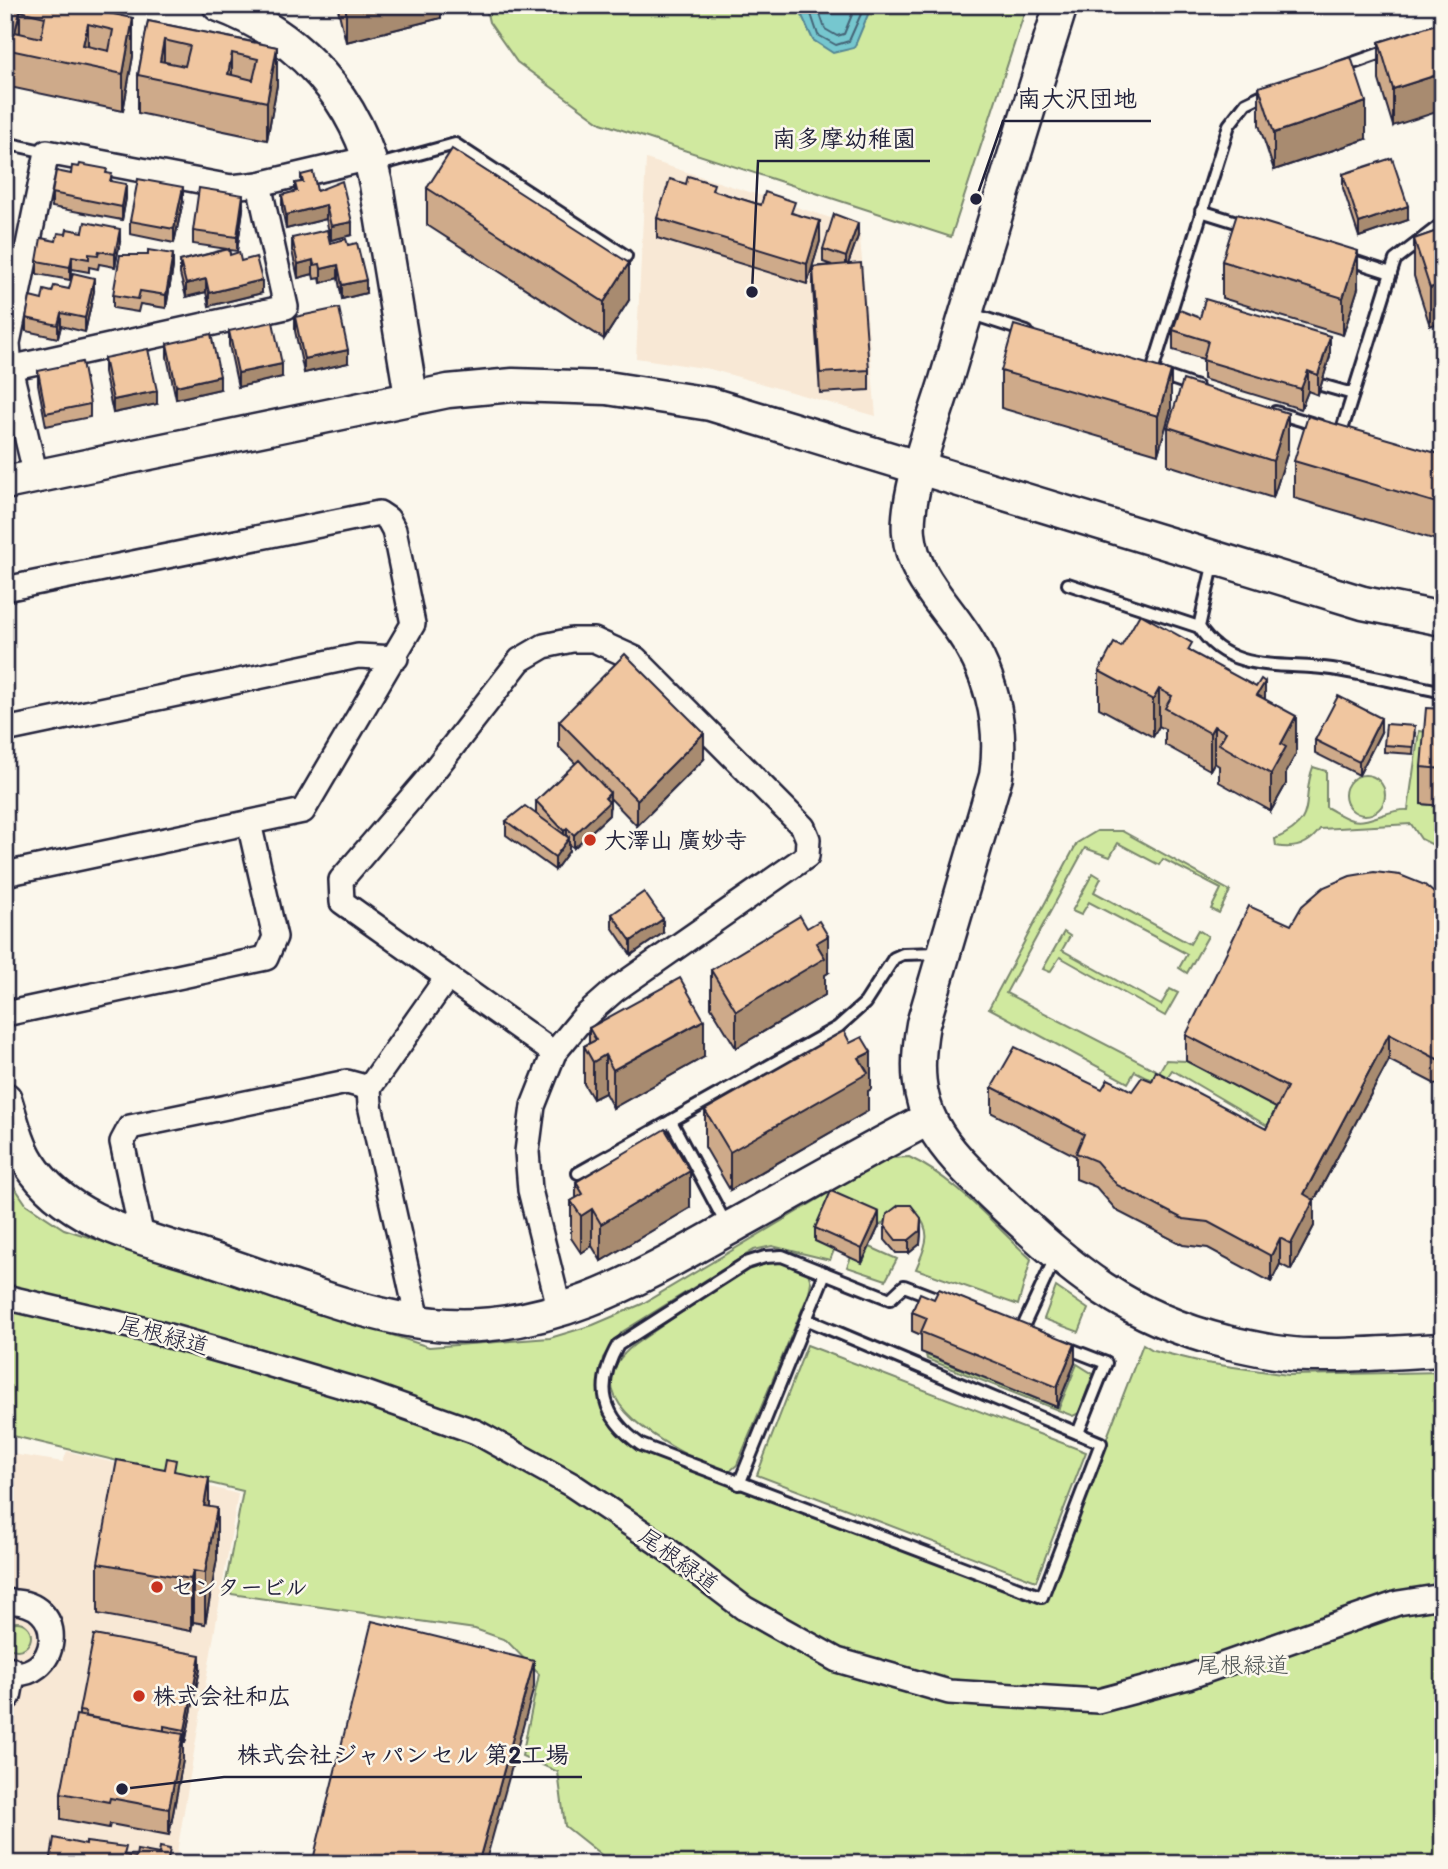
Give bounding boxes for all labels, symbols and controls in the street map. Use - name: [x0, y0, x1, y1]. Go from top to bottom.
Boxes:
- callout: 南大沢団地: [1003, 76, 1151, 121]
- text: 南大沢団地: [1017, 84, 1137, 113]
- callout: 南多摩幼稚園: [758, 116, 930, 161]
- text: 南多摩幼稚園: [772, 124, 916, 153]
- place label: 大澤山 廣妙寺: [604, 826, 747, 854]
- marker: 大澤山 廣妙寺: [582, 832, 598, 848]
- street label: 尾根緑道: [116, 1310, 212, 1360]
- street label: 尾根緑道: [634, 1522, 724, 1598]
- place label: センタービル: [171, 1573, 308, 1601]
- marker: センタービル: [149, 1579, 165, 1595]
- park label: 尾根緑道: [1197, 1651, 1289, 1679]
- place label: 株式会社和広: [153, 1682, 291, 1710]
- marker: 株式会社和広: [131, 1688, 147, 1704]
- callout: 株式会社ジャパンセル 第2工場: [224, 1732, 582, 1777]
- text: 株式会社ジャパンセル 第2工場: [237, 1740, 569, 1769]

